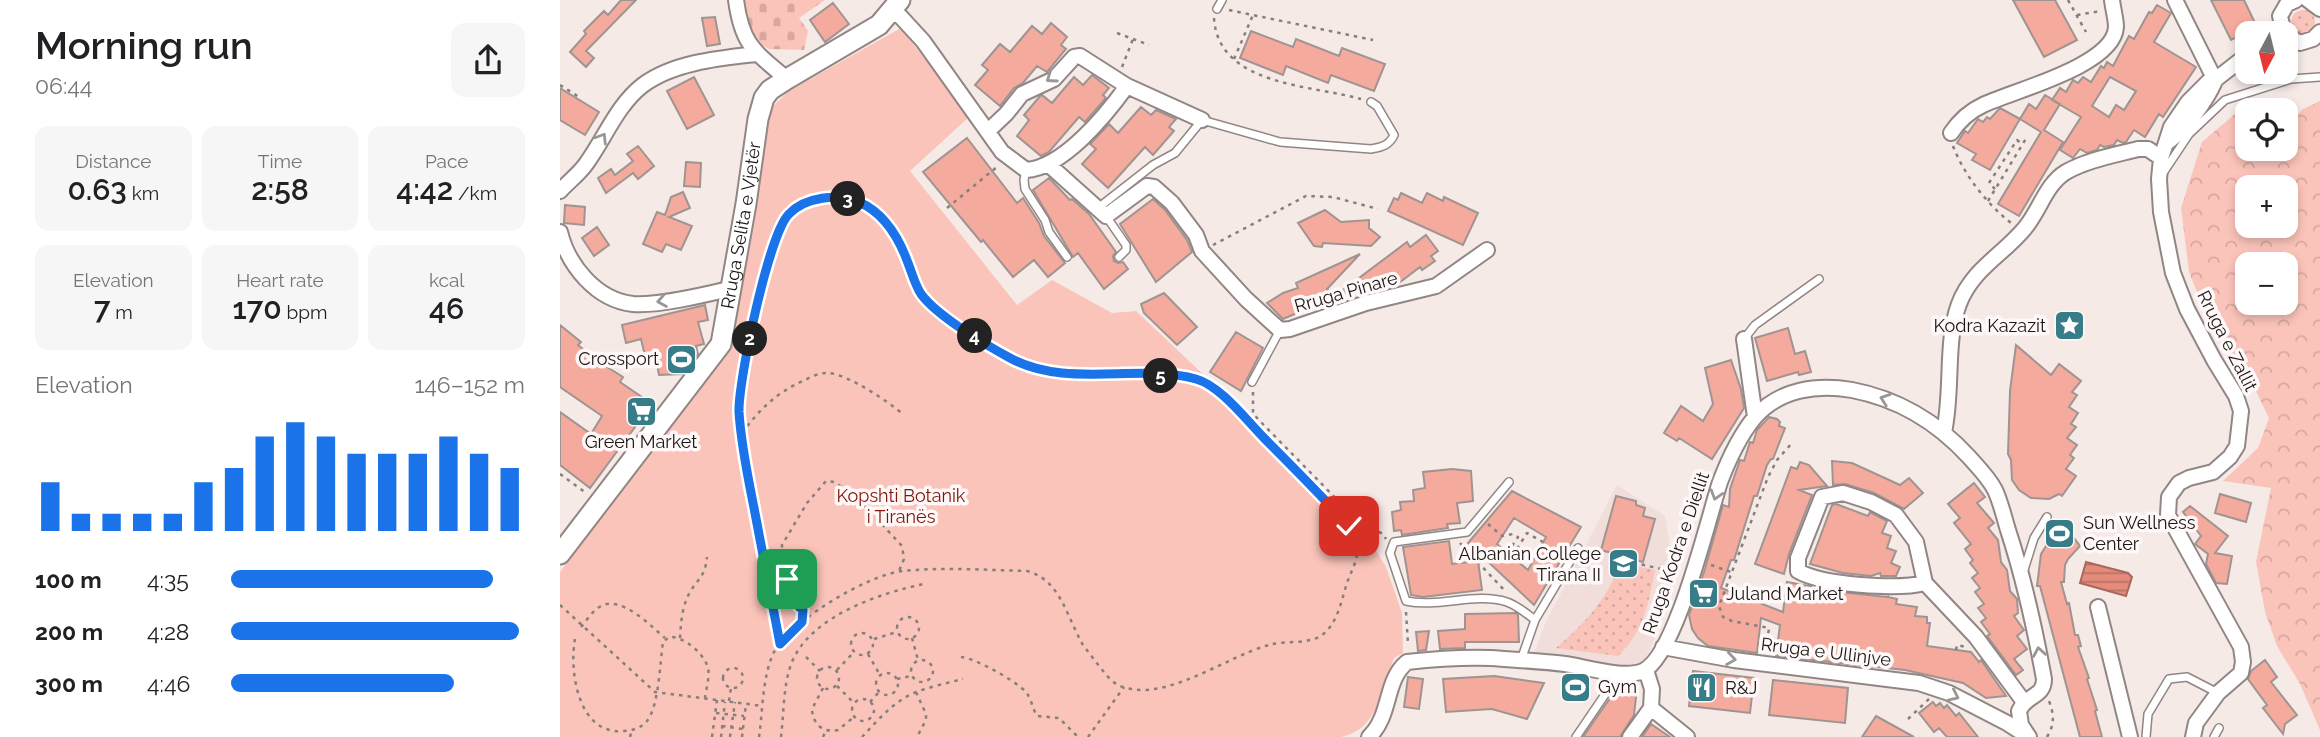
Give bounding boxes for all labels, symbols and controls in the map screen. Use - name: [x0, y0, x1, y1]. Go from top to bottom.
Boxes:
- north arrow: [2235, 21, 2298, 84]
- map controls: [2235, 21, 2298, 315]
- text: Morning run: [35, 23, 253, 68]
- button: share: [451, 23, 525, 97]
- one-way arrow: [1046, 70, 1059, 82]
- text: 06:44: [35, 72, 92, 99]
- button: locate: [2235, 98, 2298, 161]
- one-way arrow: [593, 133, 606, 146]
- street label: Rruga Selita e Vjetër: [716, 140, 765, 311]
- text: Distance: [75, 150, 151, 172]
- text: Time: [258, 150, 302, 172]
- text: Pace: [425, 150, 468, 172]
- text: 0.63: [67, 172, 127, 207]
- text: 2:58: [251, 172, 309, 207]
- text: 4:42: [396, 172, 453, 207]
- button: +: [2235, 175, 2298, 238]
- text: km: [127, 182, 159, 204]
- text: /km: [453, 182, 497, 204]
- pin: 3: [830, 182, 866, 216]
- text: 3: [842, 187, 853, 209]
- button: −: [2235, 252, 2298, 315]
- street label: Rruga Pinare: [1292, 267, 1400, 316]
- text: Elevation: [73, 269, 154, 291]
- text: Heart rate: [236, 269, 324, 291]
- text: kcal: [429, 269, 464, 291]
- street label: Rruga e Zallit: [2193, 287, 2262, 395]
- text: 7: [94, 291, 110, 326]
- text: 170: [233, 291, 282, 326]
- text: 46: [429, 291, 464, 326]
- one-way arrow: [656, 293, 668, 308]
- text: m: [110, 301, 133, 323]
- text: bpm: [282, 301, 327, 323]
- place icon: Kodra Kazazit: [2052, 309, 2086, 343]
- place label: Kodra Kazazit: [1934, 315, 2046, 336]
- pin: 4: [958, 318, 992, 354]
- pin: 2: [732, 322, 768, 356]
- text: 4: [969, 324, 980, 346]
- text: 2: [744, 327, 755, 349]
- sports icon: Crossport: [665, 342, 699, 376]
- place label: Crossport: [578, 348, 659, 369]
- pin: 5: [1144, 358, 1178, 394]
- text: 5: [1155, 364, 1166, 386]
- text: Elevation: [35, 371, 133, 398]
- text: 146–152 m: [414, 371, 525, 398]
- one-way arrow: [1880, 393, 1892, 407]
- supermarket icon: Green Market: [624, 394, 658, 428]
- place label: Green Market: [585, 431, 697, 452]
- street label: Rruga Kodra e Diellit: [1638, 469, 1713, 637]
- park label: Kopshti Botanik i Tiranës: [837, 485, 966, 527]
- one-way arrow: [1710, 488, 1724, 501]
- pin: [1319, 496, 1379, 556]
- icon: check: [1330, 507, 1368, 545]
- place label: Sun Wellness Center: [2083, 512, 2196, 554]
- sports icon: Sun Wellness Center: [2043, 516, 2077, 550]
- place label: Albanian College Tirana II: [1459, 543, 1601, 585]
- school or university icon: Albanian College Tirana II: [1607, 547, 1641, 581]
- pin: [757, 549, 817, 609]
- icon: arrive: [768, 560, 806, 598]
- text: 100 m: [35, 566, 102, 593]
- text: 4:35: [147, 566, 189, 593]
- supermarket icon: Juland Market: [1686, 577, 1720, 611]
- place label: Juland Market: [1726, 583, 1844, 604]
- text: 200 m: [35, 618, 103, 645]
- text: 4:28: [147, 618, 190, 645]
- street label: Rruga e Ullinjve: [1760, 633, 1893, 670]
- one-way arrow: [2032, 646, 2047, 658]
- one-way arrow: [1725, 652, 1736, 667]
- text: 300 m: [35, 670, 103, 697]
- text: 4:46: [147, 670, 190, 697]
- sports icon: Gym: [1558, 670, 1592, 704]
- restaurant icon: R&J: [1685, 671, 1719, 705]
- place label: Gym: [1598, 676, 1637, 697]
- place label: R&J: [1725, 677, 1757, 698]
- one-way arrow: [1947, 688, 1959, 702]

